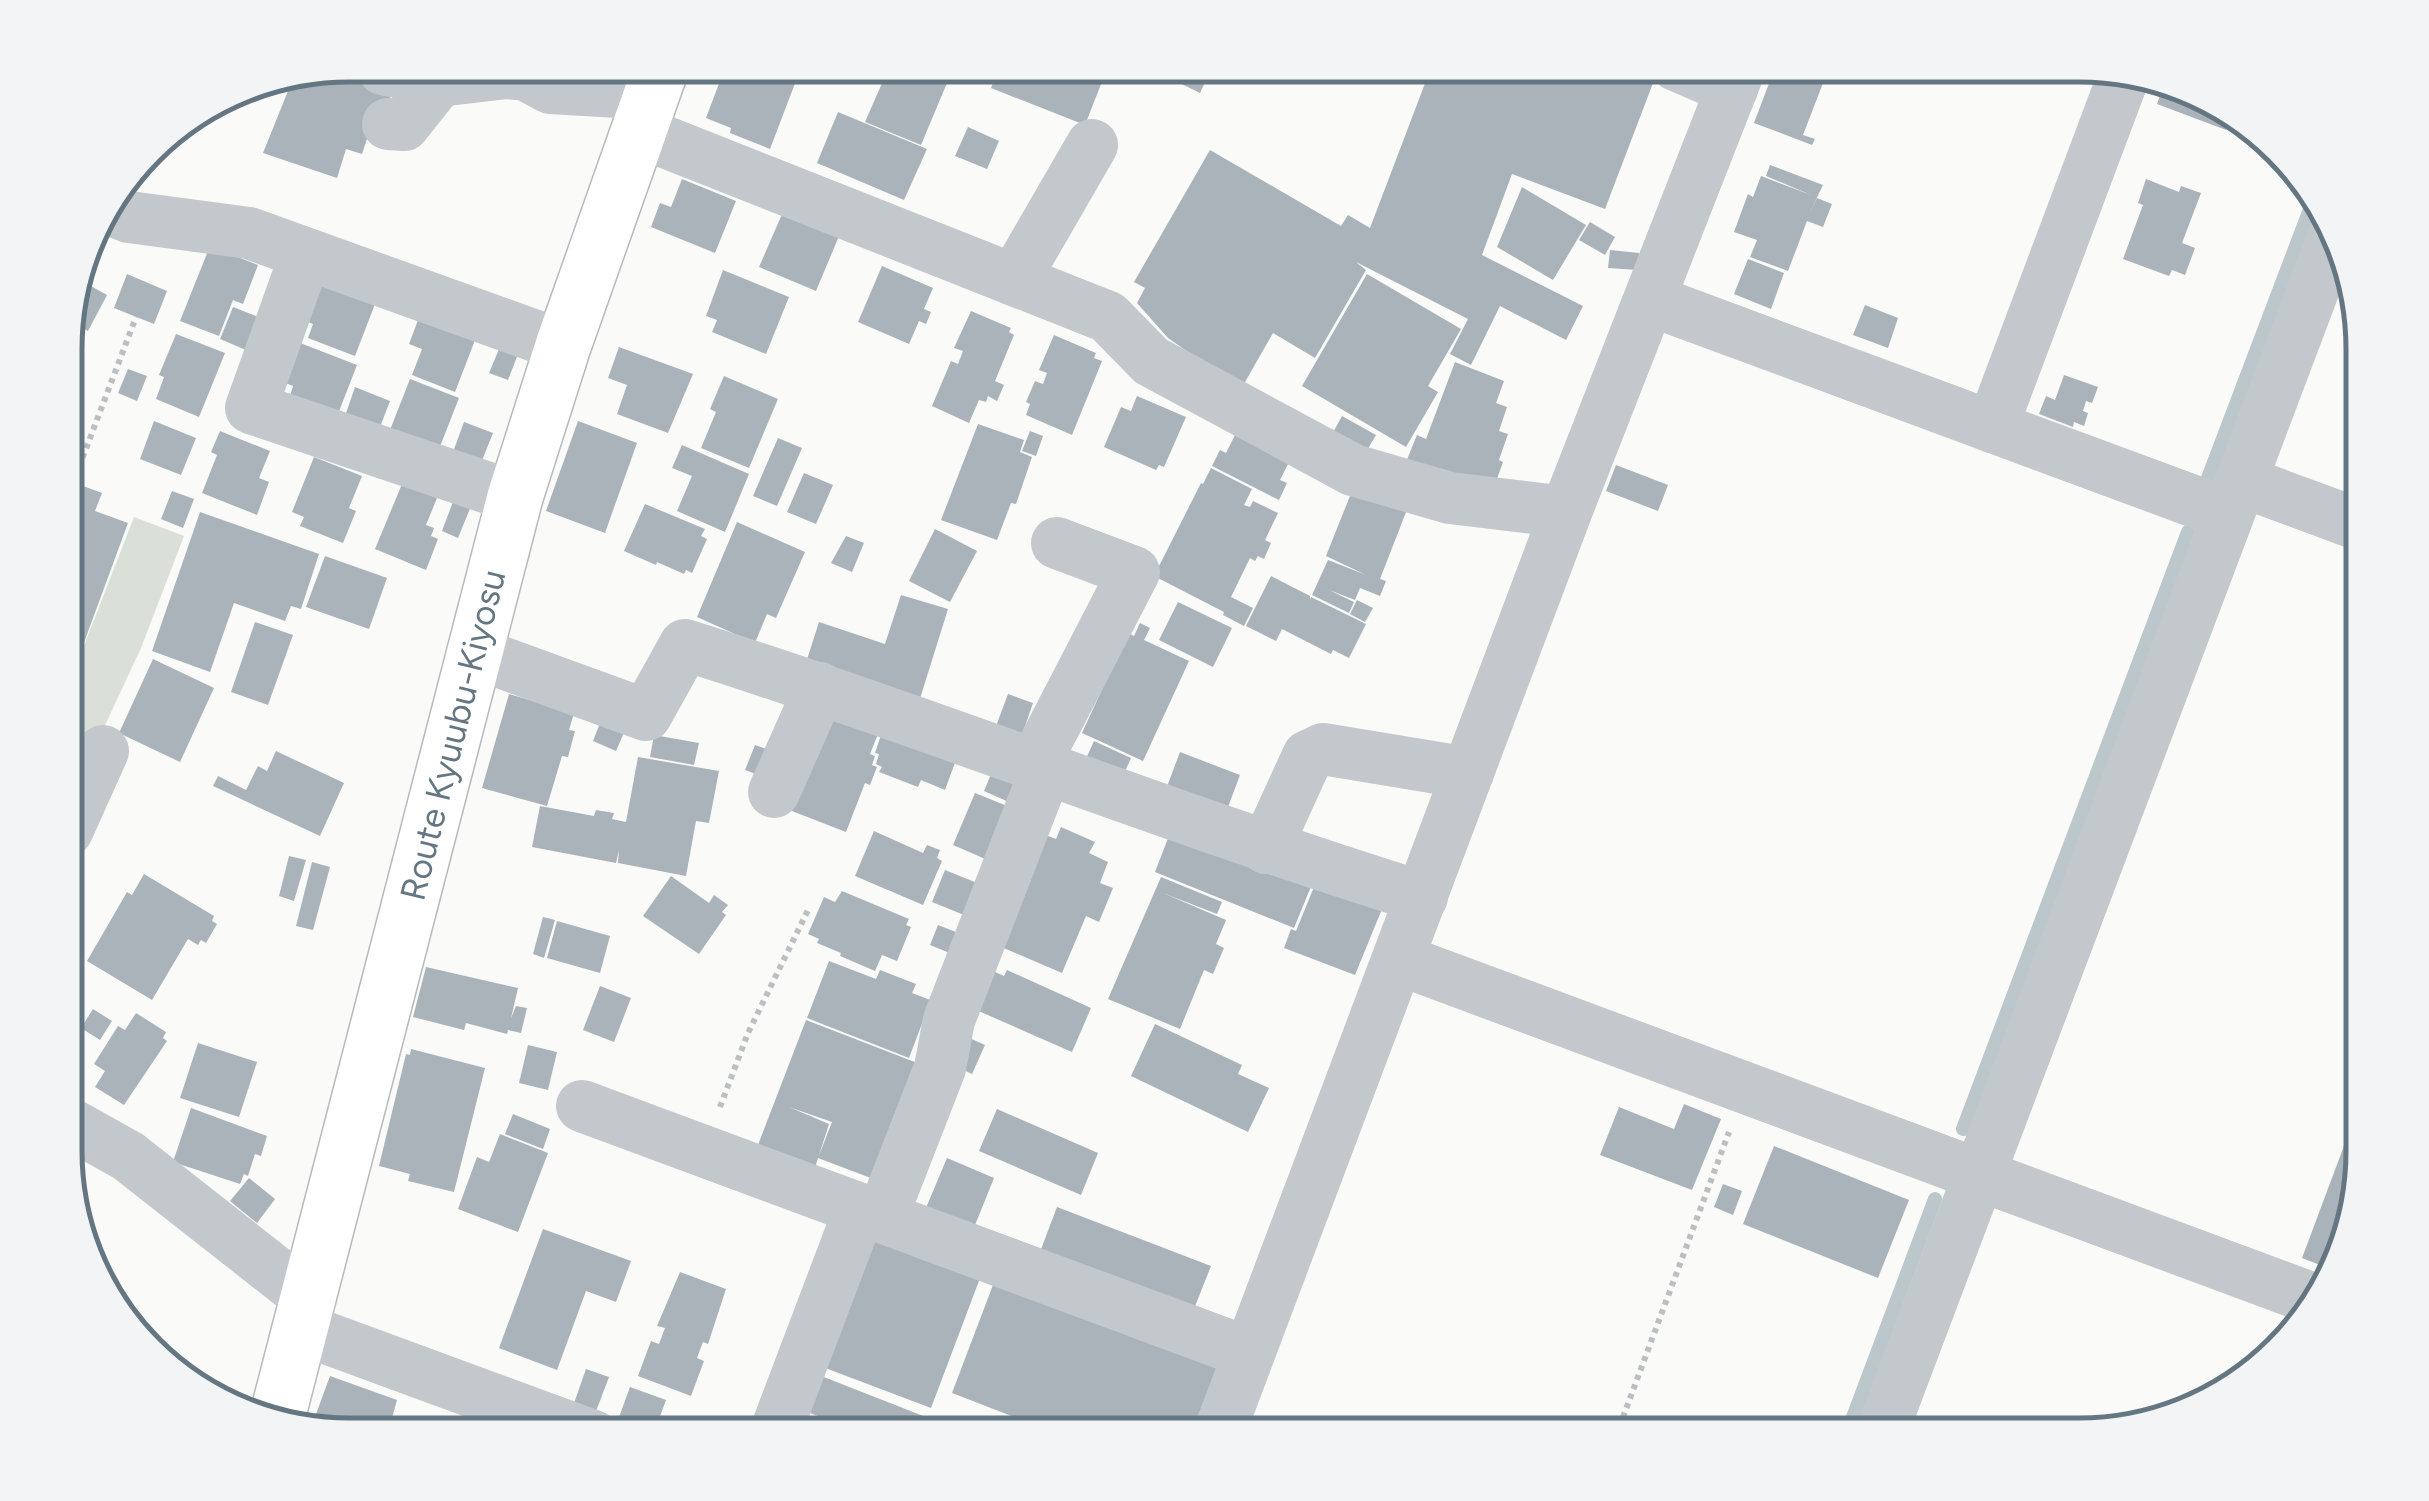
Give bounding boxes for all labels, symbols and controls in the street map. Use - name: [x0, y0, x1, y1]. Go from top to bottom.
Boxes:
- street label: Route Kyuubu-Kiyosu: [392, 565, 514, 905]

